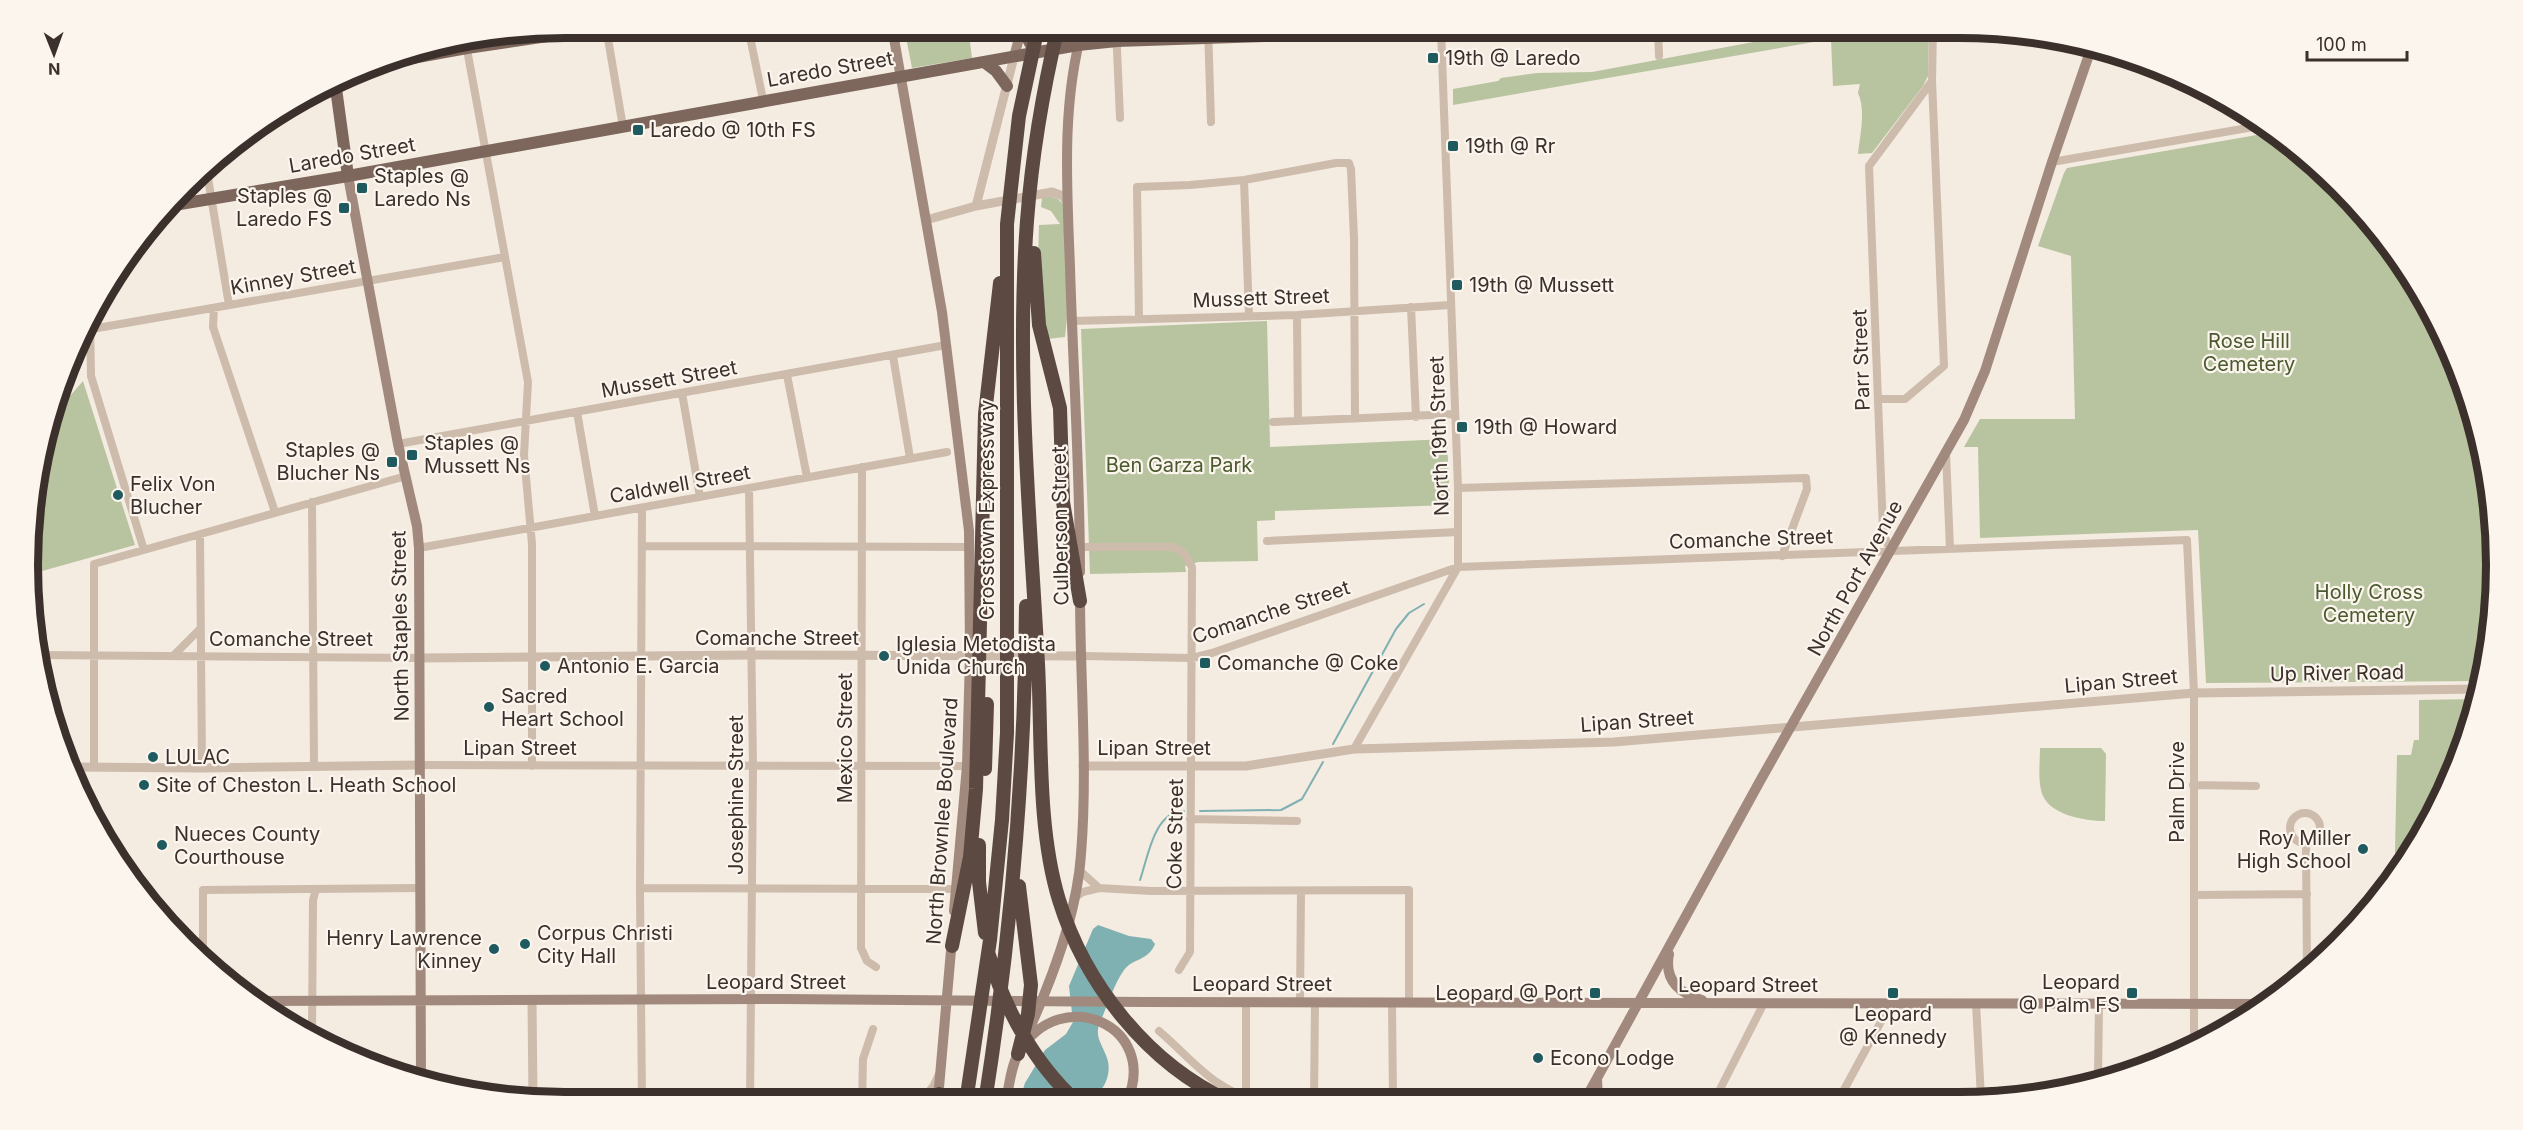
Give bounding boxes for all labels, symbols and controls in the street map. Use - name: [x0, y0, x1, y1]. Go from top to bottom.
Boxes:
- north arrow: [24, 24, 84, 84]
- scale bar: [2307, 24, 2408, 62]
- text: 100 m: [2316, 34, 2367, 55]
- street label: Laredo Street: [765, 46, 895, 92]
- place label: 19th @ Laredo: [1445, 46, 1580, 70]
- marker: 19th @ Laredo: [1426, 51, 1440, 65]
- text: N: [48, 59, 61, 79]
- place label: Laredo @ 10th FS: [650, 118, 816, 142]
- marker: Laredo @ 10th FS: [631, 123, 645, 137]
- street label: Laredo Street: [287, 132, 417, 178]
- place label: 19th @ Rr: [1465, 134, 1556, 158]
- marker: 19th @ Rr: [1446, 139, 1460, 153]
- place label: Staples @ Laredo Ns: [374, 164, 471, 211]
- marker: Staples @ Laredo Ns: [355, 181, 369, 195]
- place label: Staples @ Laredo FS: [236, 184, 332, 231]
- marker: Staples @ Laredo FS: [337, 201, 351, 215]
- street label: Kinney Street: [228, 254, 358, 300]
- place label: 19th @ Mussett: [1469, 273, 1614, 297]
- marker: 19th @ Mussett: [1450, 278, 1464, 292]
- street label: Mussett Street: [1192, 284, 1330, 312]
- street label: Parr Street: [1847, 308, 1875, 411]
- park label: Rose Hill Cemetery: [2203, 329, 2295, 376]
- street label: Mussett Street: [599, 355, 739, 403]
- street label: North 19th Street: [1424, 355, 1454, 516]
- street label: Crosstown Expressway: [975, 400, 999, 620]
- place label: 19th @ Howard: [1474, 415, 1617, 439]
- marker: 19th @ Howard: [1455, 420, 1469, 434]
- place label: Staples @ Mussett Ns: [424, 431, 531, 478]
- place label: Staples @ Blucher Ns: [277, 438, 380, 485]
- street label: Culberson Street: [1047, 446, 1073, 606]
- marker: Staples @ Mussett Ns: [405, 448, 419, 462]
- park label: Ben Garza Park: [1106, 453, 1252, 477]
- marker: Staples @ Blucher Ns: [385, 455, 399, 469]
- street label: Caldwell Street: [608, 460, 753, 508]
- place label: Felix Von Blucher: [130, 472, 216, 519]
- marker: Felix Von Blucher: [111, 488, 125, 502]
- street label: North Port Avenue: [1802, 496, 1908, 660]
- street label: Comanche Street: [1669, 524, 1834, 554]
- street label: North Staples Street: [386, 530, 414, 722]
- street label: Comanche Street: [1189, 575, 1353, 649]
- park label: Holly Cross Cemetery: [2315, 580, 2423, 627]
- street label: Comanche Street: [695, 626, 860, 650]
- street label: Comanche Street: [209, 627, 374, 651]
- place label: Iglesia Metodista Unida Church: [896, 632, 1056, 679]
- marker: Iglesia Metodista Unida Church: [877, 649, 891, 663]
- place label: Comanche @ Coke: [1217, 651, 1398, 675]
- place label: Antonio E. Garcia: [557, 654, 720, 678]
- marker: Comanche @ Coke: [1198, 656, 1212, 670]
- marker: Antonio E. Garcia: [538, 659, 552, 673]
- street label: Up River Road: [2270, 660, 2404, 686]
- street label: Lipan Street: [2063, 664, 2179, 698]
- street label: Mexico Street: [833, 672, 857, 803]
- place label: Sacred Heart School: [501, 684, 624, 731]
- street label: North Brownlee Boulevard: [921, 697, 963, 945]
- marker: Sacred Heart School: [482, 700, 496, 714]
- street label: Lipan Street: [1579, 705, 1695, 737]
- street label: Josephine Street: [724, 715, 748, 875]
- street label: Lipan Street: [463, 736, 577, 760]
- street label: Lipan Street: [1097, 736, 1211, 760]
- street label: Palm Drive: [2165, 741, 2189, 843]
- place label: LULAC: [165, 745, 230, 769]
- marker: LULAC: [146, 750, 160, 764]
- place label: Site of Cheston L. Heath School: [156, 773, 456, 797]
- marker: Site of Cheston L. Heath School: [137, 778, 151, 792]
- street label: Coke Street: [1162, 778, 1188, 890]
- place label: Nueces County Courthouse: [174, 822, 320, 869]
- place label: Roy Miller High School: [2237, 826, 2351, 873]
- marker: Nueces County Courthouse: [155, 838, 169, 852]
- marker: Roy Miller High School: [2356, 842, 2370, 856]
- place label: Corpus Christi City Hall: [537, 921, 673, 968]
- place label: Henry Lawrence Kinney: [326, 926, 482, 973]
- marker: Corpus Christi City Hall: [518, 937, 532, 951]
- marker: Henry Lawrence Kinney: [487, 942, 501, 956]
- street label: Leopard Street: [706, 970, 847, 994]
- place label: Leopard @ Palm FS: [2018, 970, 2120, 1017]
- street label: Leopard Street: [1192, 972, 1333, 996]
- street label: Leopard Street: [1678, 973, 1819, 997]
- place label: Leopard @ Port: [1435, 981, 1583, 1005]
- marker: Leopard @ Port: [1588, 986, 1602, 1000]
- marker: Leopard @ Kennedy: [1886, 986, 1900, 1000]
- marker: Leopard @ Palm FS: [2125, 986, 2139, 1000]
- place label: Leopard @ Kennedy: [1839, 1002, 1947, 1049]
- place label: Econo Lodge: [1550, 1046, 1674, 1070]
- marker: Econo Lodge: [1531, 1051, 1545, 1065]

